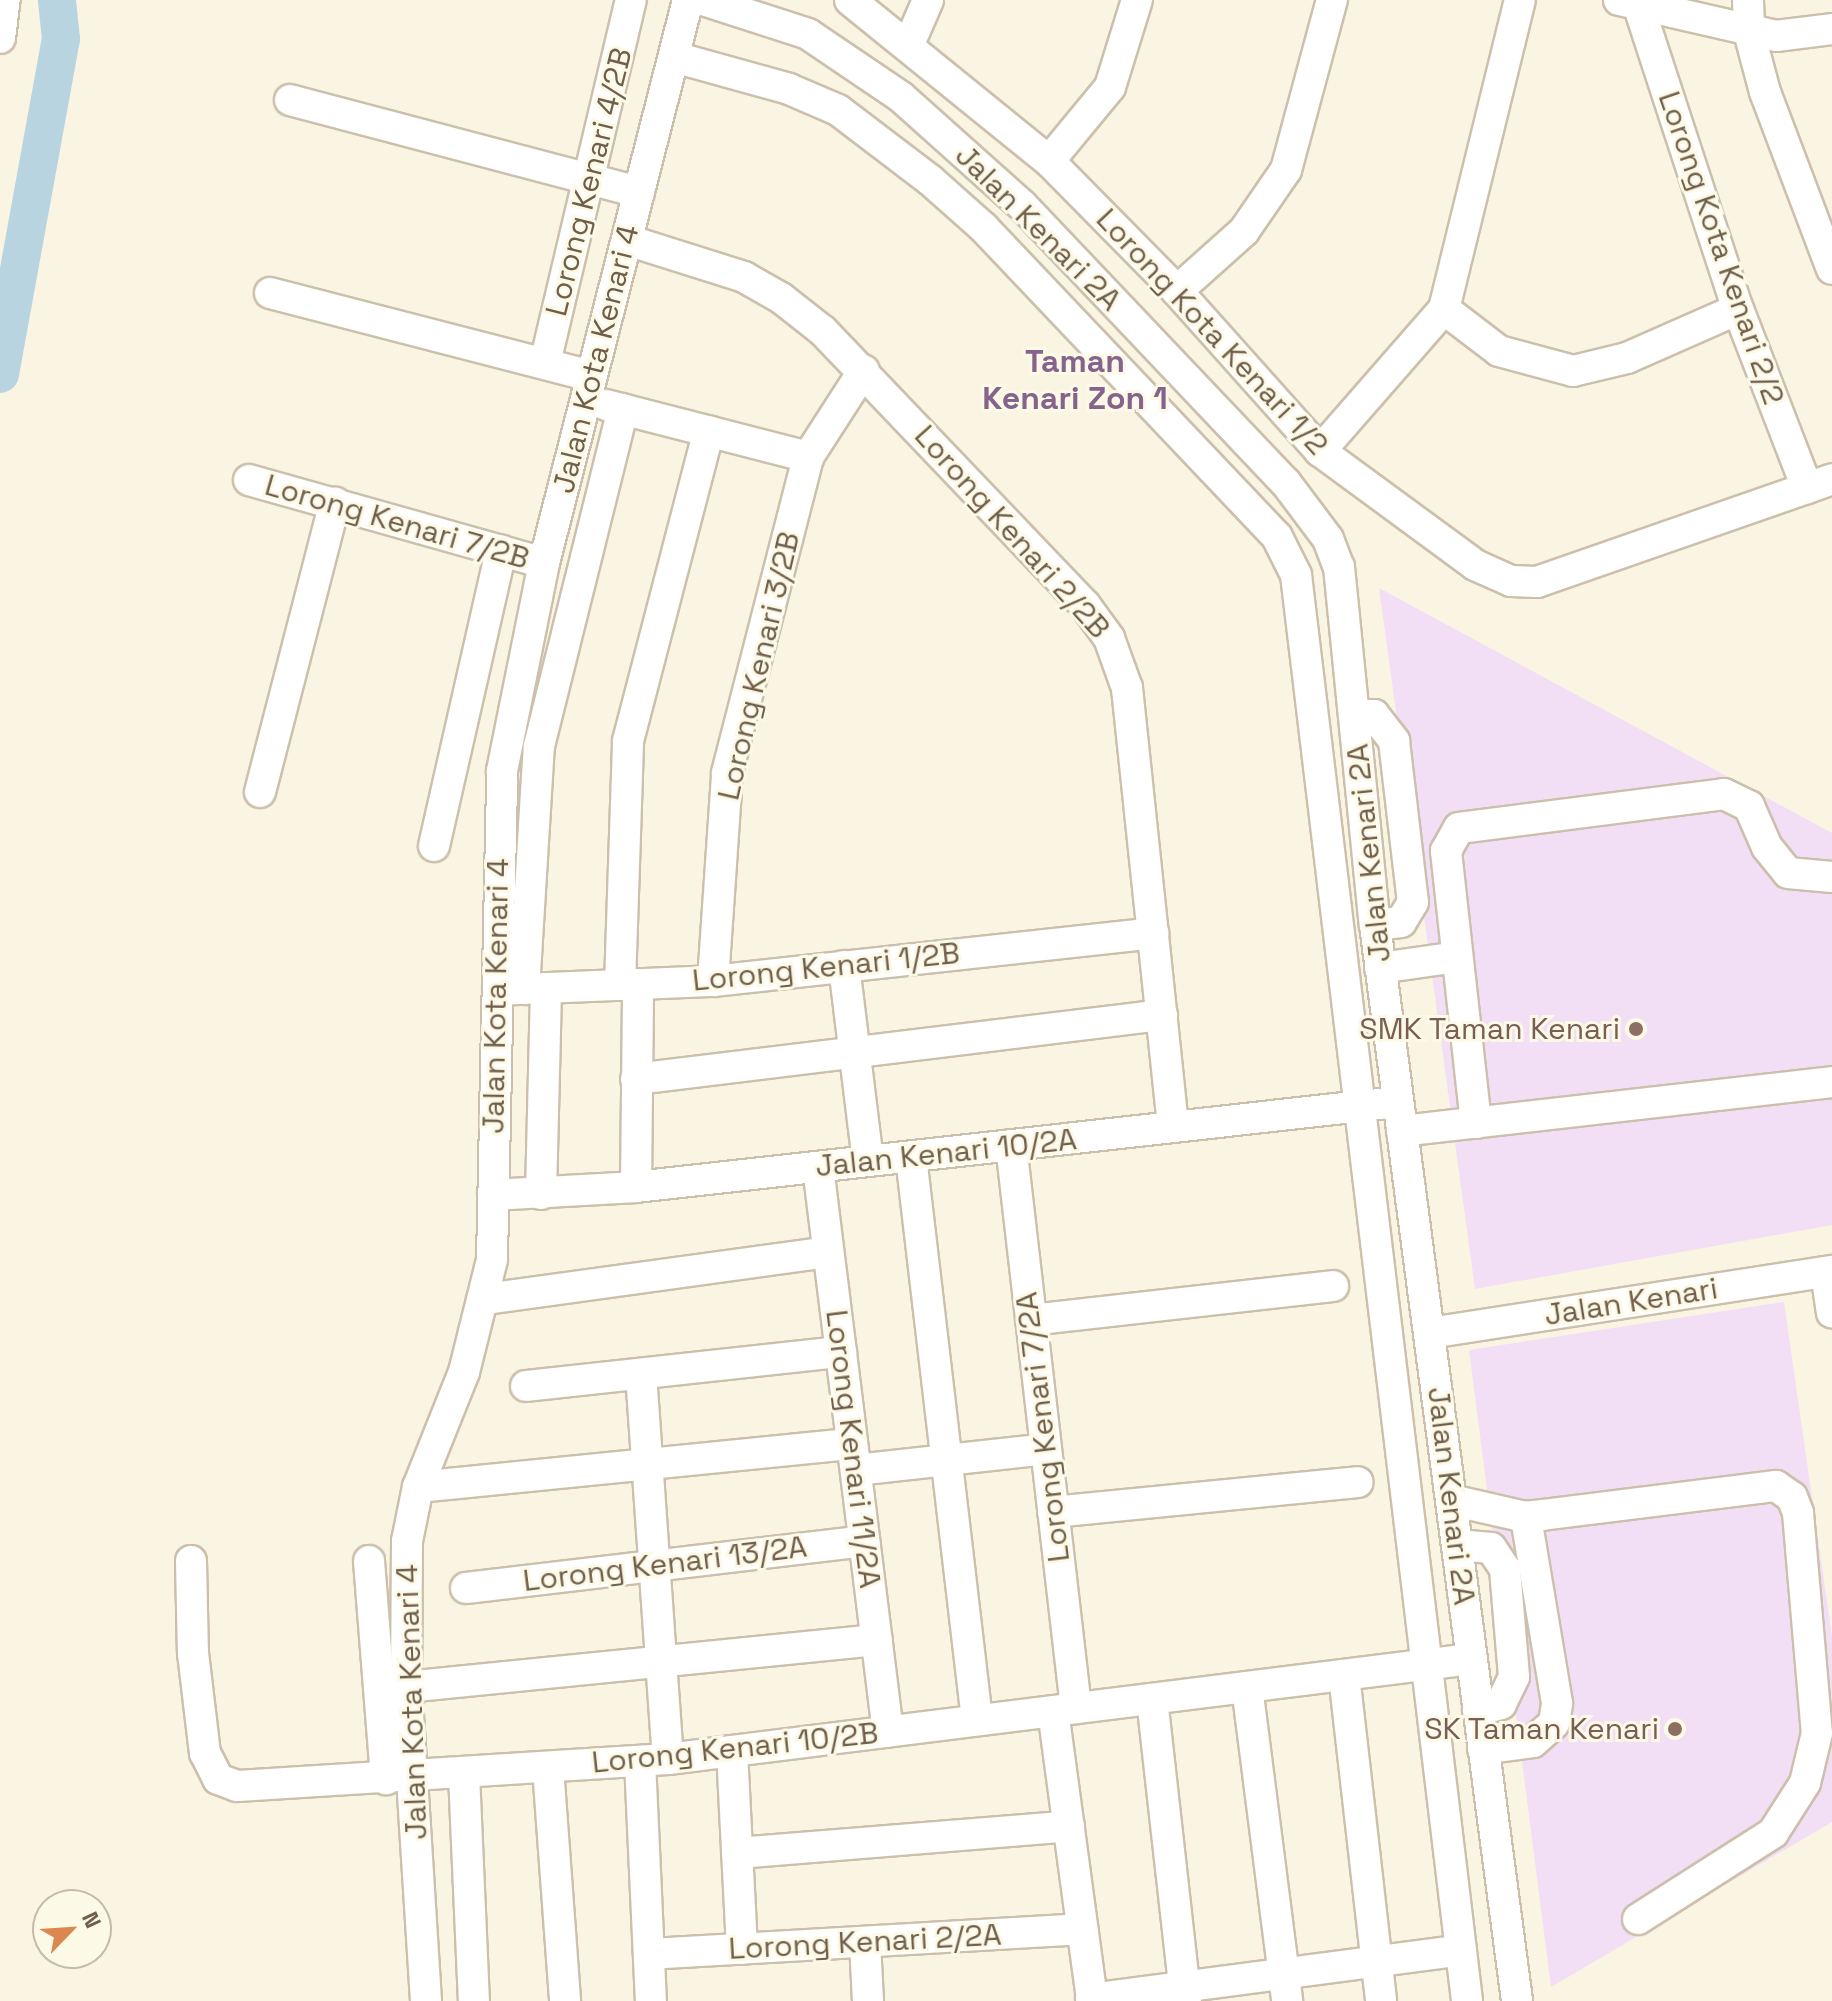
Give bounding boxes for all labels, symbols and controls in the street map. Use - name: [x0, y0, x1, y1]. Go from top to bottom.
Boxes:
- street label: Lorong Kenari 4/2B: [538, 44, 640, 320]
- street label: Lorong Kota Kenari 2/2: [1650, 87, 1792, 409]
- street label: Jalan Kenari 2A: [948, 138, 1128, 318]
- street label: Lorong Kota Kenari 1/2: [1089, 202, 1335, 462]
- street label: Jalan Kota Kenari 4: [545, 221, 647, 497]
- district label: Taman Kenari Zon 1: [982, 343, 1168, 418]
- street label: Lorong Kenari 2/2B: [907, 418, 1117, 646]
- street label: Lorong Kenari 7/2B: [261, 467, 533, 577]
- street label: Lorong Kenari 3/2B: [711, 528, 807, 804]
- street label: Jalan Kenari 2A: [1340, 742, 1398, 964]
- street label: Jalan Kota Kenari 4: [476, 858, 516, 1134]
- street label: Lorong Kenari 1/2B: [691, 935, 961, 999]
- place label: SMK Taman Kenari: [1358, 1011, 1620, 1047]
- marker: SMK Taman Kenari: [1627, 1020, 1645, 1038]
- street label: Jalan Kenari 10/2A: [814, 1121, 1078, 1185]
- street label: Jalan Kenari: [1542, 1271, 1720, 1333]
- street label: Lorong Kenari 7/2A: [1009, 1290, 1077, 1564]
- street label: Lorong Kenari 11/2A: [818, 1308, 888, 1590]
- street label: Jalan Kenari 2A: [1420, 1385, 1482, 1607]
- street label: Lorong Kenari 13/2A: [521, 1529, 809, 1599]
- street label: Jalan Kota Kenari 4: [389, 1564, 435, 1840]
- place label: SK Taman Kenari: [1423, 1711, 1659, 1747]
- street label: Lorong Kenari 10/2B: [590, 1715, 880, 1781]
- marker: SK Taman Kenari: [1666, 1720, 1684, 1738]
- north arrow: [32, 1889, 112, 1969]
- text: N: [76, 1907, 108, 1932]
- street label: Lorong Kenari 2/2A: [728, 1917, 1002, 1967]

